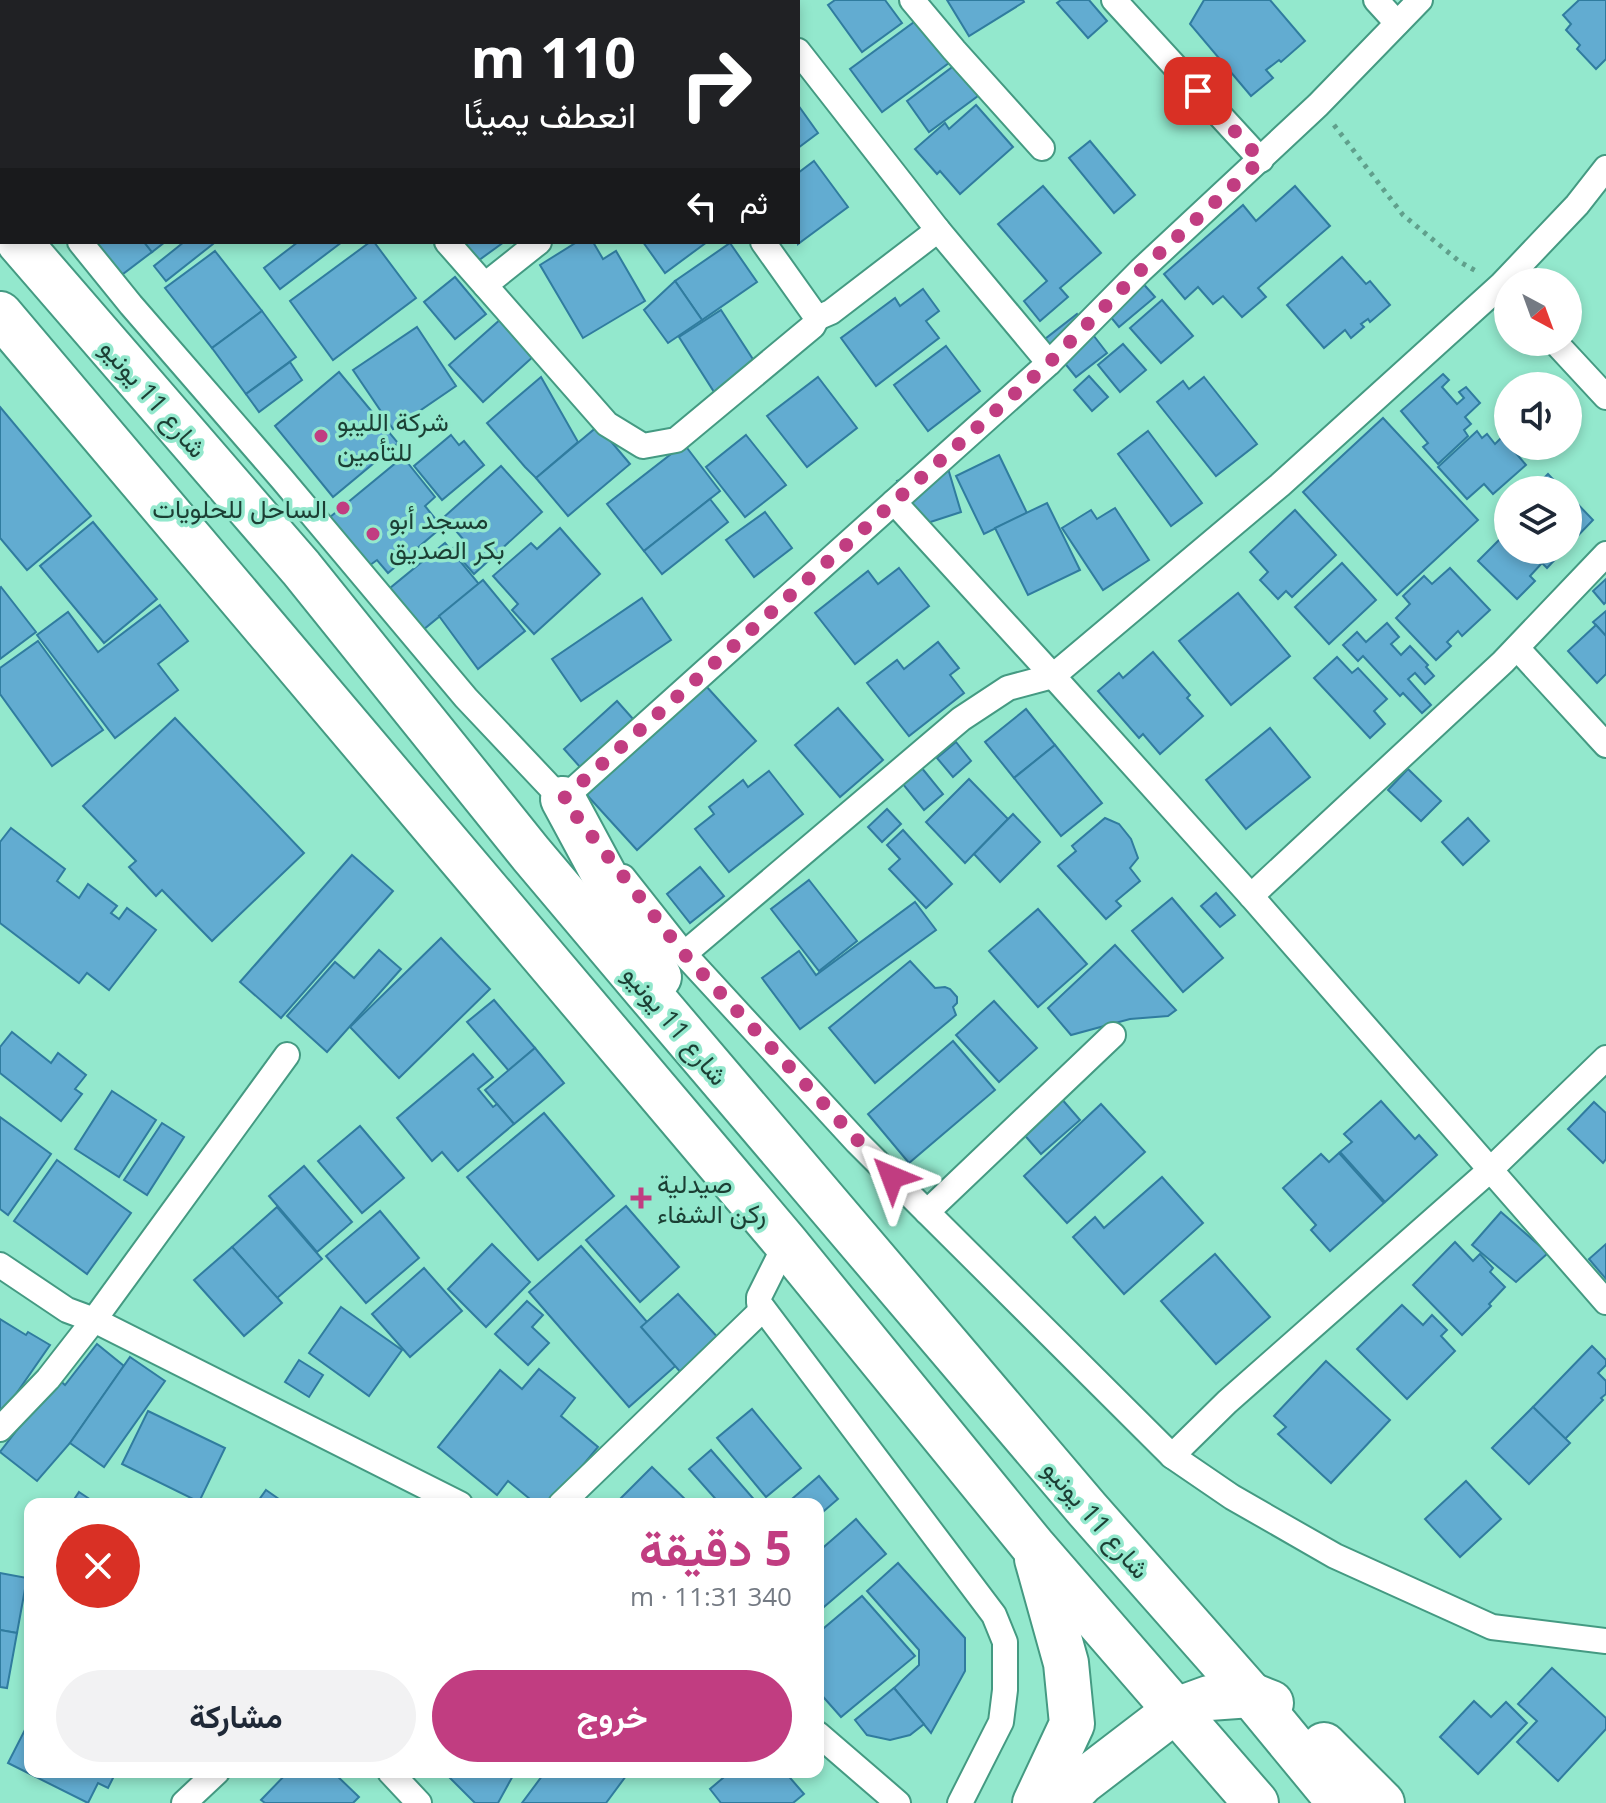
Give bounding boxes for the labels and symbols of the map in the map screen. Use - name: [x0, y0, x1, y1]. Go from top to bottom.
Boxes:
- pin: [1164, 57, 1232, 125]
- north arrow: [1494, 268, 1582, 356]
- street label: شارع 11 يونيو: [92, 331, 216, 466]
- place label: شركة الليبو للتأمين: [337, 403, 449, 469]
- marker: شركة الليبو للتأمين: [312, 427, 330, 445]
- place label: الساحل للحلويات: [152, 490, 327, 526]
- marker: الساحل للحلويات: [334, 499, 352, 517]
- place label: مسجد أبو بكر الصديق: [389, 501, 505, 567]
- marker: مسجد أبو بكر الصديق: [364, 525, 382, 543]
- street label: شارع 11 يونيو: [614, 957, 737, 1093]
- position arrow: [850, 1135, 934, 1219]
- place label: صيدلية ركن الشفاء: [657, 1165, 766, 1231]
- marker: صيدلية ركن الشفاء: [632, 1189, 650, 1207]
- street label: شارع 11 يونيو: [1035, 1452, 1159, 1587]

